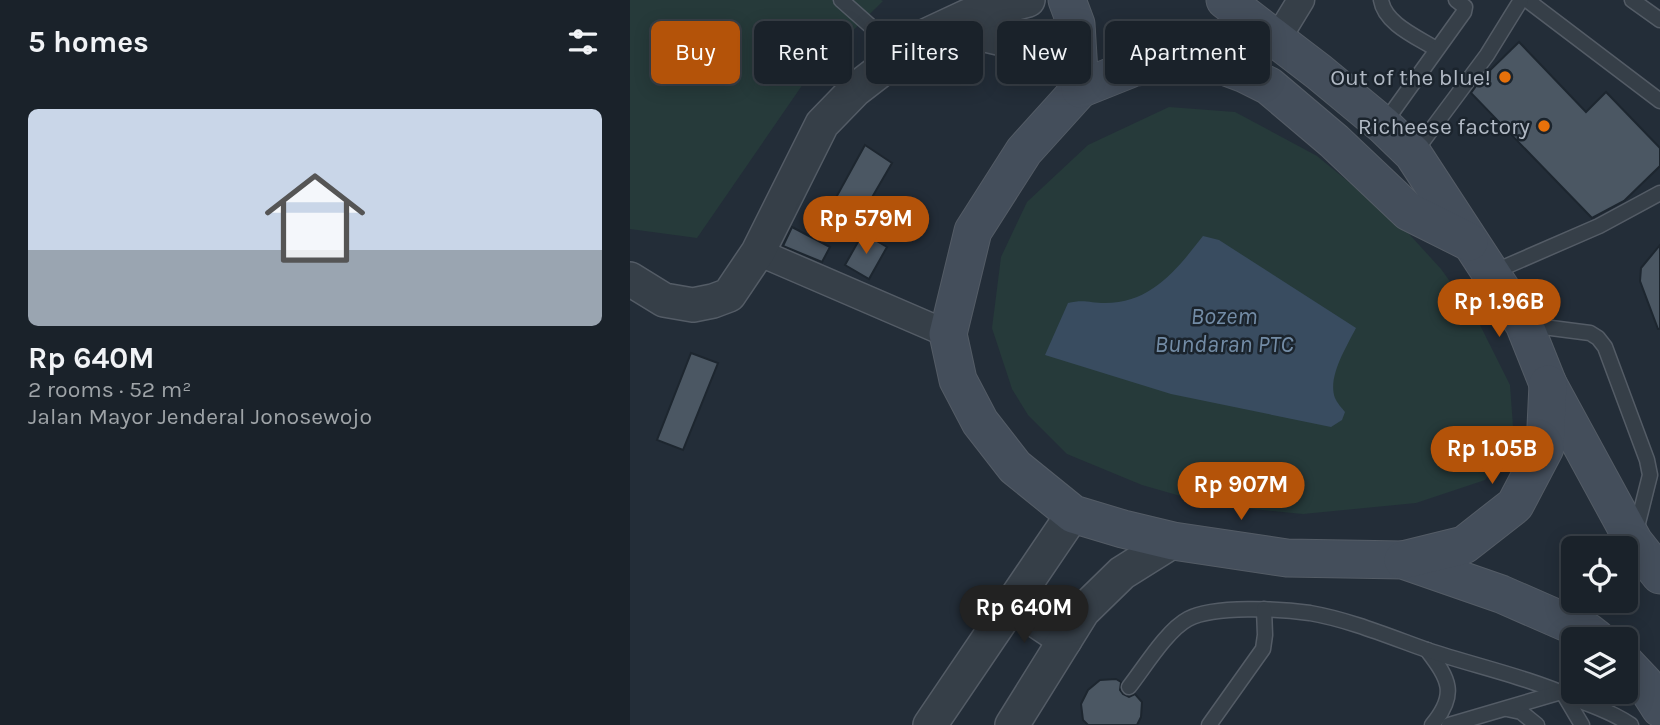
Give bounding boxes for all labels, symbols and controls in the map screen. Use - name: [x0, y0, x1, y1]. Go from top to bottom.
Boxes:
- chip: Buy: [651, 21, 740, 84]
- chip: Rent: [754, 21, 852, 84]
- chip: Filters: [866, 21, 983, 84]
- chip: New: [997, 21, 1091, 84]
- chip: Apartment: [1105, 21, 1270, 84]
- icon: filters: [564, 23, 602, 61]
- text: 5 homes: [28, 24, 149, 60]
- place label: Out of the blue!: [1330, 64, 1491, 91]
- marker: Out of the blue!: [1497, 69, 1513, 85]
- place label: Richeese factory: [1358, 113, 1530, 140]
- marker: Richeese factory: [1536, 118, 1552, 134]
- icon: home: [252, 155, 378, 281]
- pin: Rp 579M: [801, 196, 931, 256]
- text: Rp 579M: [819, 205, 913, 232]
- pin: Rp 1.96B: [1427, 280, 1571, 339]
- text: Rp 1.96B: [1454, 288, 1544, 315]
- water label: Bozem Bundaran PTC: [1154, 302, 1294, 358]
- text: Rp 640M: [28, 340, 154, 376]
- text: 2 rooms · 52 m²: [28, 376, 191, 403]
- text: Jalan Mayor Jenderal Jonosewojo: [28, 403, 372, 430]
- pin: Rp 1.05B: [1420, 426, 1564, 486]
- text: Rp 1.05B: [1447, 435, 1537, 462]
- pin: Rp 907M: [1176, 462, 1306, 522]
- text: Rp 907M: [1194, 471, 1288, 498]
- map controls: [1561, 536, 1638, 704]
- button: locate: [1561, 536, 1638, 613]
- pin: Rp 640M: [959, 586, 1089, 645]
- text: Rp 640M: [976, 594, 1072, 621]
- button: layers: [1561, 627, 1638, 704]

